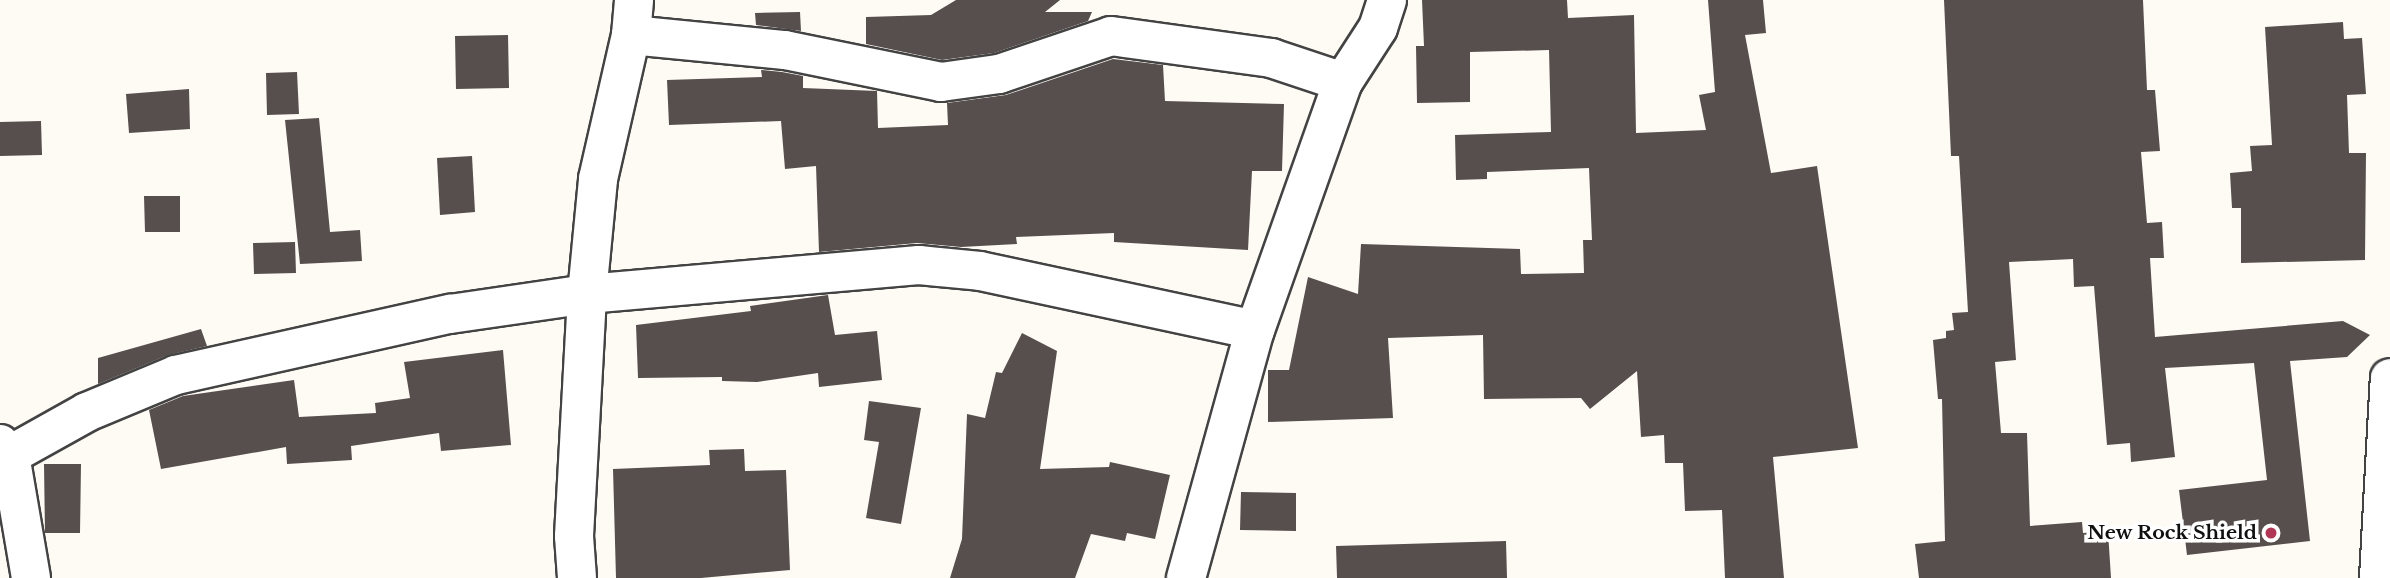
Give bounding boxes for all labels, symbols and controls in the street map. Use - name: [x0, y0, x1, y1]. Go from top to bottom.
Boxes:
- place label: New Rock Shield: [2086, 522, 2257, 544]
- marker: New Rock Shield: [2263, 525, 2279, 541]

